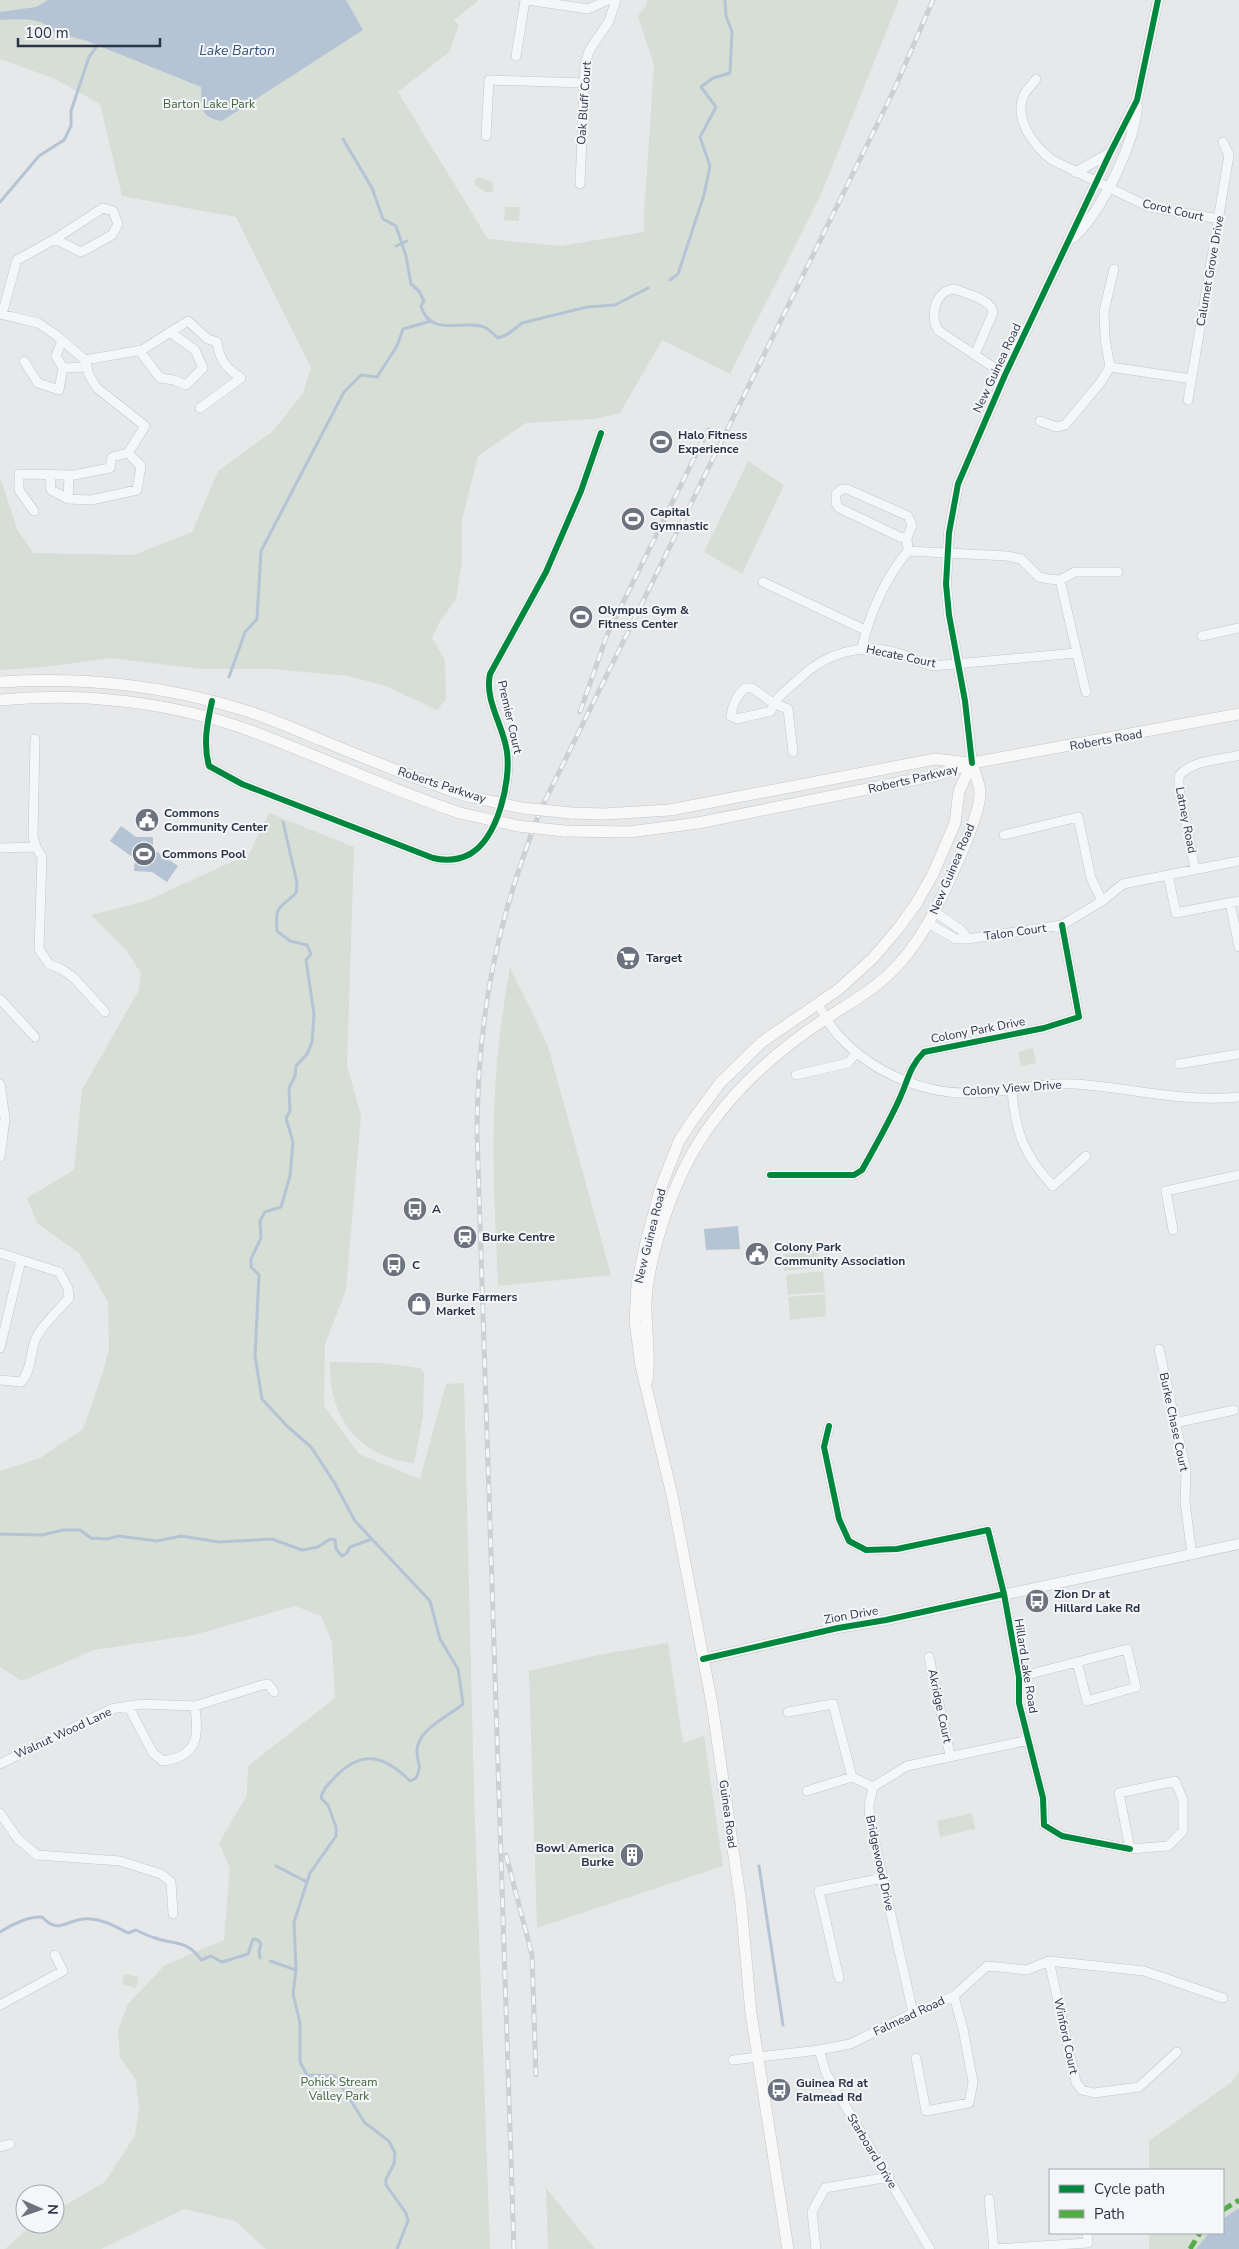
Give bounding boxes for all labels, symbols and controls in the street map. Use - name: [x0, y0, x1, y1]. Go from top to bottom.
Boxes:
- scale bar: [18, 15, 160, 47]
- text: 100 m: [25, 23, 69, 43]
- water label: Lake Barton: [199, 41, 275, 60]
- street label: Oak Bluff Court: [573, 60, 595, 145]
- park label: Barton Lake Park: [163, 96, 256, 112]
- street label: Corot Court: [1141, 195, 1206, 225]
- street label: Calumet Grove Drive: [1192, 214, 1228, 328]
- street label: New Guinea Road: [969, 321, 1025, 415]
- place label: Halo Fitness Experience: [678, 427, 748, 457]
- sports icon: Halo Fitness Experience: [648, 429, 674, 455]
- place label: Capital Gymnastic: [650, 504, 709, 534]
- sports icon: Capital Gymnastic: [620, 506, 646, 532]
- place label: Olympus Gym & Fitness Center: [598, 602, 689, 632]
- sports icon: Olympus Gym & Fitness Center: [568, 604, 594, 630]
- street label: Hecate Court: [865, 641, 938, 671]
- street label: Premier Court: [494, 679, 526, 756]
- street label: Roberts Road: [1068, 726, 1144, 754]
- street label: Roberts Parkway: [866, 761, 960, 797]
- street label: Roberts Parkway: [396, 763, 489, 807]
- street label: Latney Road: [1172, 785, 1200, 855]
- place label: Commons Community Center: [164, 805, 268, 835]
- public building icon: Commons Community Center: [134, 807, 160, 833]
- street label: New Guinea Road: [926, 821, 978, 917]
- sports icon: Commons Pool: [131, 841, 157, 867]
- place label: Commons Pool: [162, 846, 246, 862]
- street label: Talon Court: [983, 920, 1048, 944]
- supermarket icon: Target: [615, 945, 641, 971]
- place label: Target: [646, 950, 682, 966]
- street label: Colony Park Drive: [929, 1013, 1027, 1047]
- street label: Colony View Drive: [962, 1077, 1062, 1099]
- street label: New Guinea Road: [630, 1187, 670, 1285]
- bus stop icon: A: [402, 1196, 428, 1222]
- place label: A: [432, 1201, 441, 1217]
- station icon: Burke Centre: [452, 1224, 478, 1250]
- place label: Burke Centre: [482, 1229, 555, 1245]
- place label: Colony Park Community Association: [774, 1239, 905, 1269]
- public building icon: Colony Park Community Association: [744, 1241, 770, 1267]
- bus stop icon: C: [381, 1252, 407, 1278]
- place label: C: [412, 1257, 420, 1273]
- place label: Burke Farmers Market: [436, 1289, 517, 1319]
- shop icon: Burke Farmers Market: [406, 1291, 432, 1317]
- street label: Burke Chase Court: [1156, 1371, 1192, 1474]
- place label: Zion Dr at Hillard Lake Rd: [1054, 1586, 1140, 1616]
- bus stop icon: Zion Dr at Hillard Lake Rd: [1024, 1588, 1050, 1614]
- street label: Zion Drive: [823, 1602, 879, 1628]
- street label: Hillard Lake Road: [1011, 1617, 1041, 1715]
- street label: Akridge Court: [924, 1668, 956, 1745]
- street label: Walnut Wood Lane: [12, 1704, 114, 1762]
- street label: Guinea Road: [715, 1779, 741, 1849]
- street label: Bridgewood Drive: [862, 1814, 898, 1912]
- place label: Bowl America Burke: [536, 1840, 614, 1870]
- building icon: Bowl America Burke: [619, 1842, 645, 1868]
- street label: Falmead Road: [871, 1992, 947, 2040]
- street label: Winford Court: [1050, 1996, 1082, 2076]
- park label: Pohick Stream Valley Park: [300, 2074, 378, 2104]
- place label: Guinea Rd at Falmead Rd: [796, 2075, 868, 2105]
- bus stop icon: Guinea Rd at Falmead Rd: [766, 2077, 792, 2103]
- street label: Starboard Drive: [843, 2110, 901, 2192]
- legend: [1049, 2169, 1224, 2234]
- text: Cycle path: [1094, 2179, 1165, 2199]
- north arrow: [15, 2184, 65, 2234]
- text: N: [43, 2204, 62, 2215]
- text: Path: [1094, 2204, 1125, 2224]

